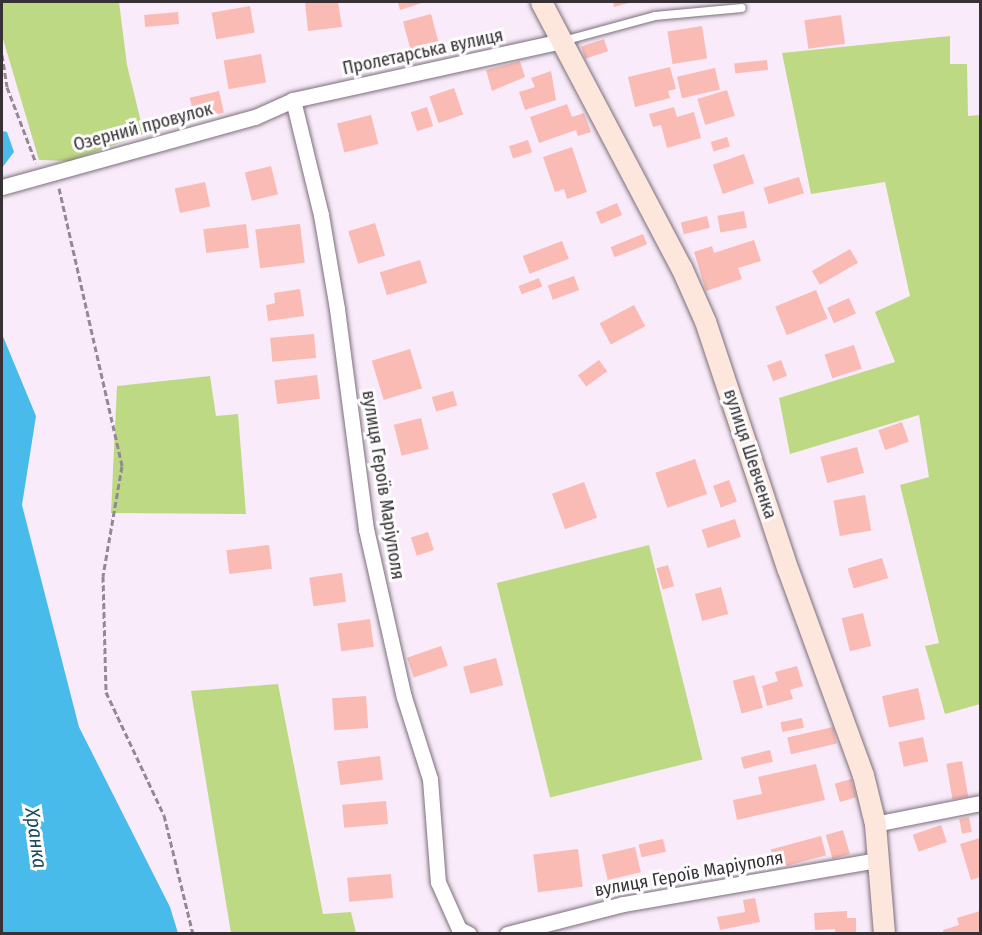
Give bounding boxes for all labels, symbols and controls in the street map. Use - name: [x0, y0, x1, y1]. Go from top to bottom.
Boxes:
- street label: Пролетарська вулиця: [341, 24, 505, 80]
- street label: Озерний провулок: [71, 98, 215, 156]
- street label: вулиця Шевченка: [719, 386, 781, 522]
- street label: вулиця Героїв Маріуполя: [357, 389, 409, 581]
- water label: Хранка: [20, 806, 52, 870]
- street label: вулиця Героїв Маріуполя: [593, 847, 785, 901]

